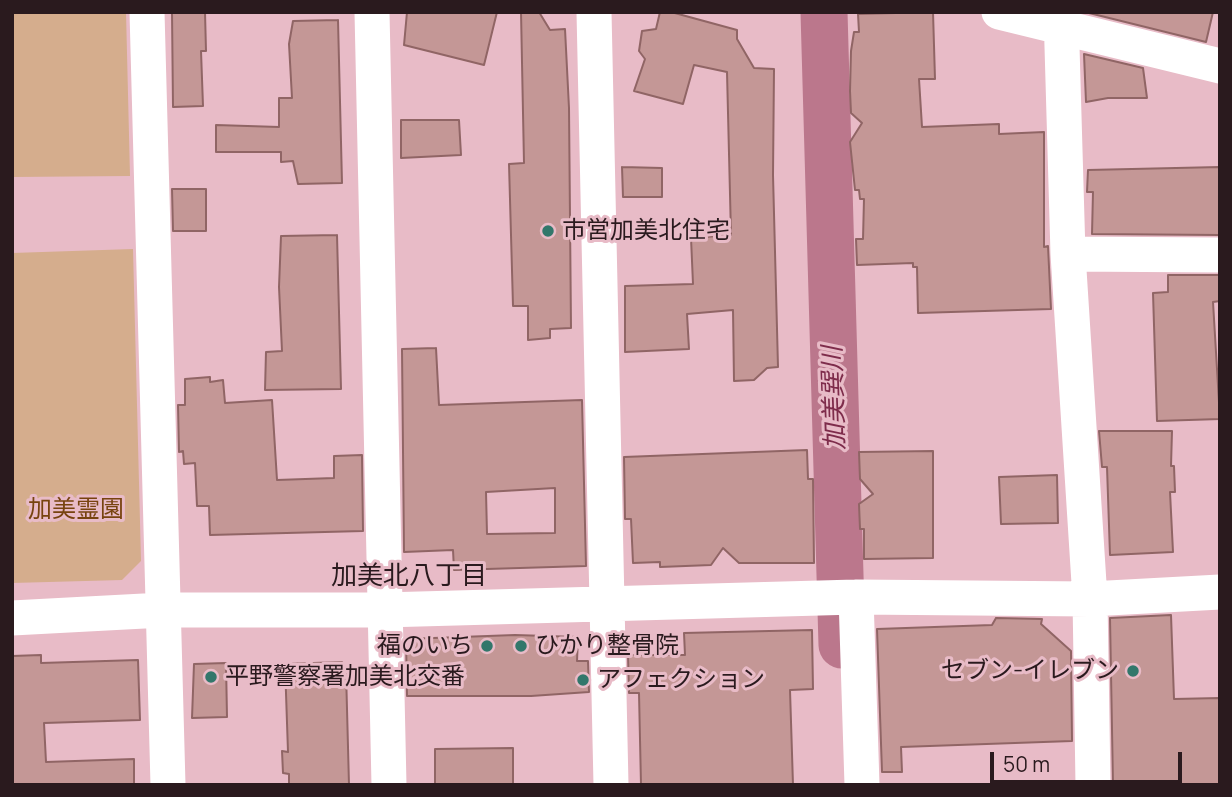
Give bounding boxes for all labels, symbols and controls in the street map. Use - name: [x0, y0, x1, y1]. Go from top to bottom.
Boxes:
- place label: 市営加美北住宅: [562, 217, 730, 245]
- marker: 市営加美北住宅: [540, 223, 556, 239]
- water label: 加美巽川: [818, 345, 852, 451]
- park label: 加美霊園: [28, 496, 124, 524]
- district label: 加美北八丁目: [331, 561, 487, 593]
- place label: 福のいち: [377, 632, 473, 660]
- place label: ひかり整骨院: [535, 632, 679, 660]
- marker: 福のいち: [479, 638, 495, 654]
- marker: ひかり整骨院: [513, 638, 529, 654]
- place label: セブン-イレブン: [941, 657, 1119, 685]
- place label: 平野警察署加美北交番: [225, 663, 465, 691]
- marker: セブン-イレブン: [1125, 663, 1141, 679]
- place label: アフェクション: [597, 666, 765, 694]
- marker: 平野警察署加美北交番: [203, 669, 219, 685]
- marker: アフェクション: [575, 672, 591, 688]
- scale bar: [994, 738, 1186, 782]
- text: 50 m: [1003, 750, 1050, 778]

